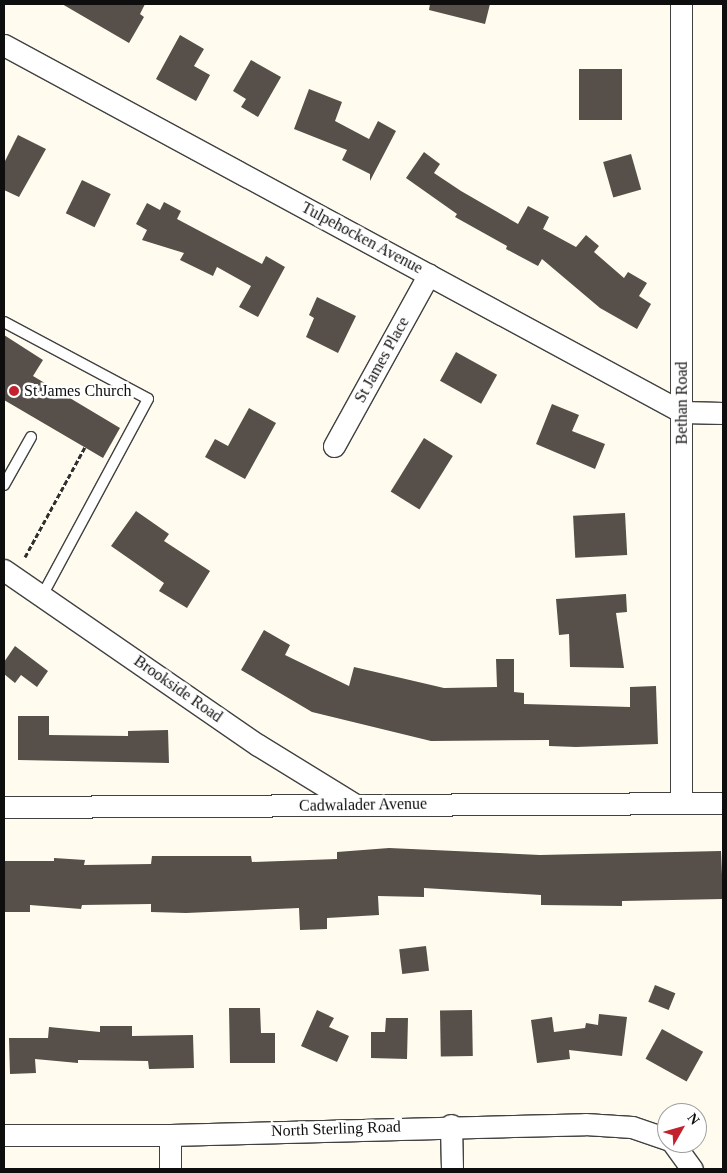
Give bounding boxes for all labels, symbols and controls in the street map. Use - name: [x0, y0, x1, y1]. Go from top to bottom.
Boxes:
- street label: Tulpehocken Avenue: [298, 198, 426, 278]
- street label: St James Place: [351, 314, 413, 406]
- street label: Bethan Road: [672, 361, 692, 445]
- place label: St James Church: [24, 381, 132, 401]
- marker: St James Church: [8, 385, 20, 397]
- street label: Brookside Road: [130, 651, 226, 727]
- street label: Cadwalader Avenue: [298, 794, 428, 816]
- north arrow: [657, 1103, 707, 1153]
- text: N: [684, 1110, 702, 1128]
- street label: North Sterling Road: [271, 1117, 401, 1141]

